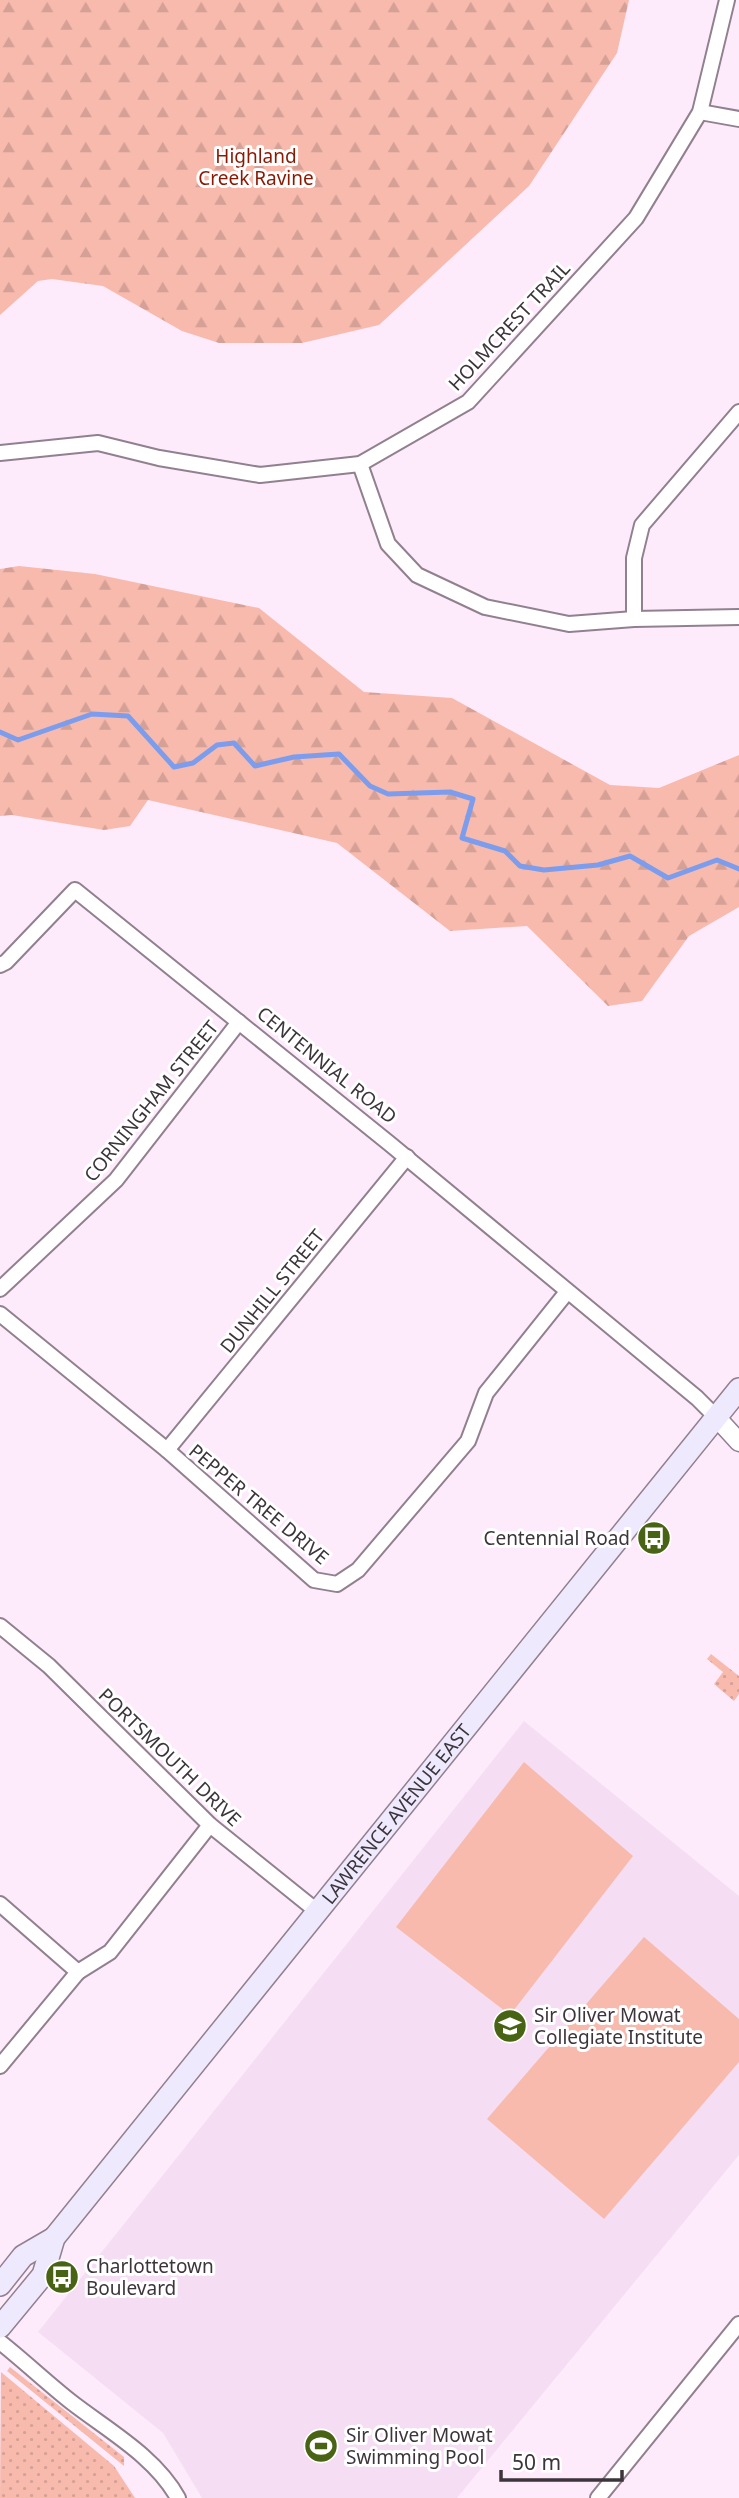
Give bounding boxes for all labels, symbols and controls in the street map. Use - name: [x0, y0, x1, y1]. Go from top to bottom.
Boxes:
- park label: Highland Creek Ravine: [198, 143, 314, 191]
- street label: HOLMCREST TRAIL: [442, 256, 576, 396]
- street label: CENTENNIAL ROAD: [252, 1001, 402, 1129]
- street label: CORNINGHAM STREET: [78, 1015, 224, 1187]
- street label: DUNHILL STREET: [214, 1223, 330, 1358]
- street label: PEPPER TREE DRIVE: [184, 1438, 334, 1570]
- bus stop icon: Centennial Road: [635, 1519, 673, 1557]
- place label: Centennial Road: [483, 1525, 630, 1551]
- street label: PORTSMOUTH DRIVE: [93, 1682, 247, 1832]
- street label: LAWRENCE AVENUE EAST: [316, 1718, 477, 1909]
- place label: Sir Oliver Mowat Collegiate Institute: [534, 2002, 703, 2050]
- school or university icon: Sir Oliver Mowat Collegiate Institute: [491, 2007, 529, 2045]
- place label: Charlottetown Boulevard: [86, 2253, 214, 2301]
- bus stop icon: Charlottetown Boulevard: [43, 2258, 81, 2296]
- place label: Sir Oliver Mowat Swimming Pool: [346, 2422, 493, 2470]
- sports icon: Sir Oliver Mowat Swimming Pool: [302, 2427, 340, 2465]
- scale bar: [501, 2438, 622, 2482]
- text: 50 m: [512, 2448, 561, 2476]

